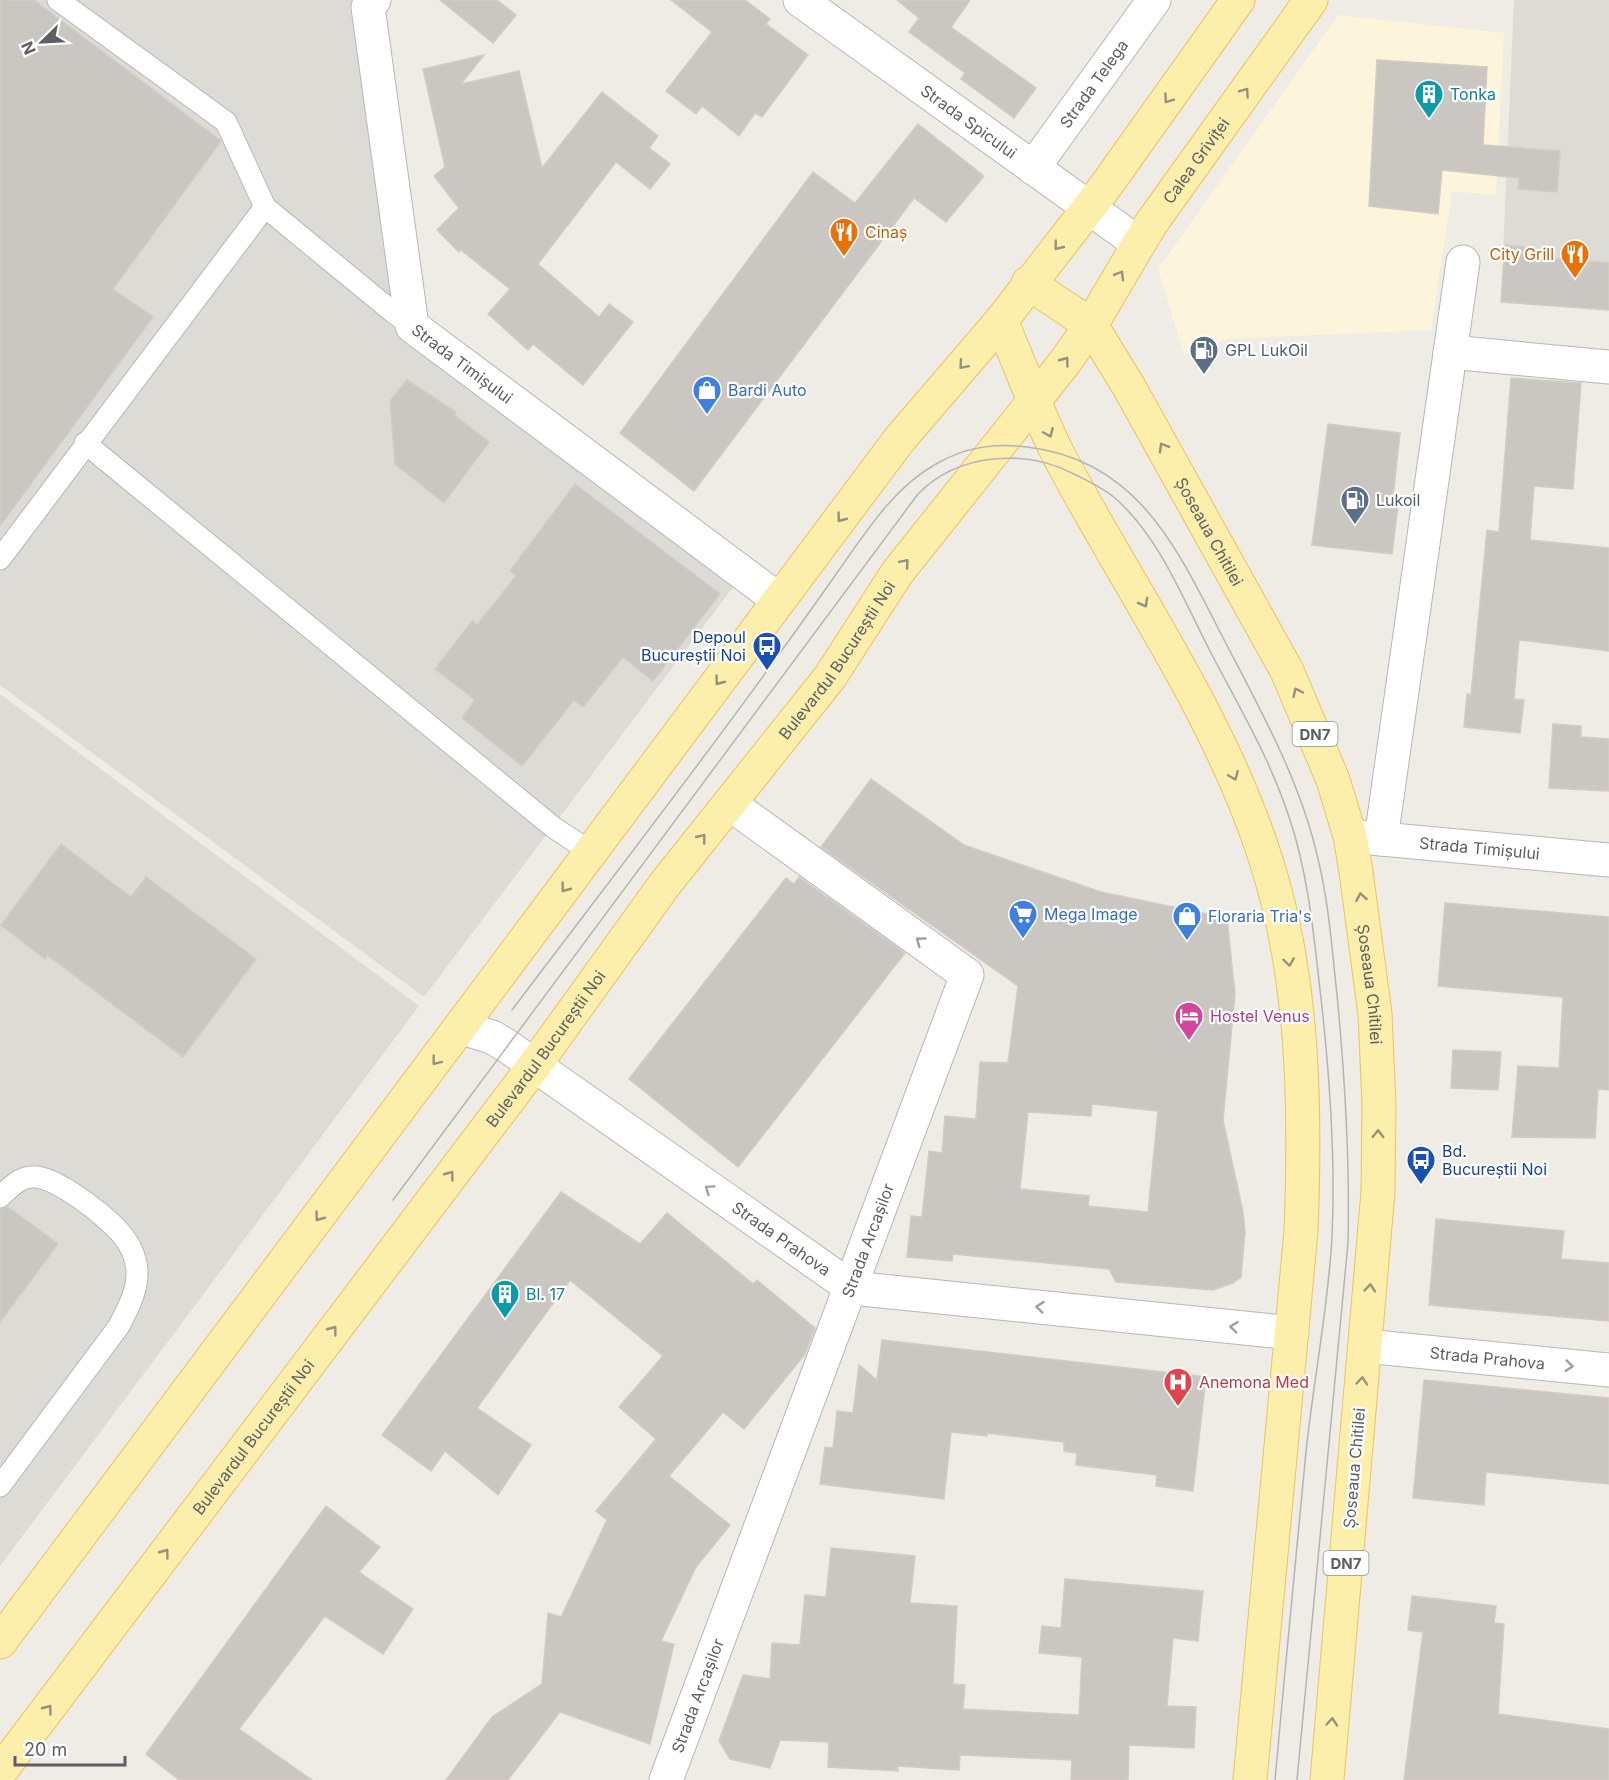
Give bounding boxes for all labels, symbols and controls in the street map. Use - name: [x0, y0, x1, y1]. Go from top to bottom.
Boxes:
- north arrow: [12, 12, 72, 72]
- street label: Strada Telega: [1055, 35, 1132, 132]
- text: N: [17, 38, 40, 58]
- building icon: Tonka: [1413, 78, 1445, 120]
- street label: Strada Spicului: [917, 80, 1021, 163]
- place label: Tonka: [1450, 84, 1496, 104]
- one-way arrow: [1238, 88, 1249, 99]
- one-way arrow: [1164, 92, 1175, 103]
- street label: Calea Griviței: [1159, 114, 1233, 207]
- restaurant icon: Cinaș: [828, 216, 860, 258]
- place label: Cinaș: [865, 222, 907, 242]
- restaurant icon: City Grill: [1559, 238, 1591, 280]
- one-way arrow: [1055, 239, 1066, 250]
- place label: City Grill: [1490, 244, 1554, 264]
- one-way arrow: [1113, 271, 1124, 281]
- street label: Strada Timișului: [408, 319, 517, 408]
- fuel station icon: GPL LukOil: [1188, 334, 1220, 376]
- place label: GPL LukOil: [1225, 340, 1308, 360]
- one-way arrow: [1058, 357, 1069, 368]
- one-way arrow: [959, 358, 970, 369]
- shop icon: Bardi Auto: [691, 374, 723, 416]
- place label: Bardi Auto: [728, 380, 807, 400]
- one-way arrow: [1042, 426, 1054, 437]
- one-way arrow: [1159, 443, 1170, 453]
- street label: Șoseaua Chitilei: [1171, 474, 1248, 589]
- fuel station icon: Lukoil: [1339, 484, 1371, 526]
- place label: Lukoil: [1376, 490, 1420, 510]
- one-way arrow: [837, 511, 848, 522]
- one-way arrow: [897, 559, 908, 570]
- street label: Bulevardul Bucureștii Noi: [774, 577, 899, 743]
- one-way arrow: [1137, 597, 1148, 607]
- place label: Depoul Bucureștii Noi: [641, 627, 746, 665]
- bus stop icon: Depoul Bucureștii Noi: [751, 630, 783, 672]
- one-way arrow: [715, 674, 726, 685]
- one-way arrow: [1293, 687, 1305, 698]
- road number: DN7: [1292, 722, 1338, 746]
- one-way arrow: [1227, 769, 1239, 780]
- street label: Strada Timișului: [1418, 833, 1541, 864]
- one-way arrow: [694, 834, 705, 845]
- one-way arrow: [562, 881, 573, 892]
- one-way arrow: [1355, 893, 1368, 903]
- supermarket icon: Mega Image: [1007, 898, 1039, 940]
- shop icon: Floraria Tria's: [1171, 900, 1203, 942]
- place label: Mega Image: [1044, 904, 1138, 924]
- place label: Floraria Tria's: [1208, 906, 1311, 926]
- street label: Șoseaua Chitilei: [1353, 923, 1386, 1045]
- one-way arrow: [915, 937, 926, 948]
- one-way arrow: [1283, 957, 1295, 967]
- street label: Bulevardul Bucureștii Noi: [481, 966, 610, 1131]
- hotel icon: Hostel Venus: [1173, 1000, 1205, 1042]
- place label: Hostel Venus: [1210, 1006, 1310, 1026]
- one-way arrow: [432, 1054, 443, 1065]
- one-way arrow: [1372, 1129, 1385, 1138]
- place label: Bd. Bucureștii Noi: [1442, 1141, 1547, 1179]
- bus stop icon: Bd. Bucureștii Noi: [1405, 1144, 1437, 1186]
- one-way arrow: [443, 1170, 454, 1181]
- street label: Strada Arcașilor: [837, 1180, 898, 1301]
- one-way arrow: [705, 1185, 716, 1196]
- street label: Strada Prahova: [728, 1197, 835, 1280]
- one-way arrow: [315, 1210, 326, 1221]
- building icon: Bl. 17: [489, 1278, 521, 1320]
- place label: Bl. 17: [526, 1284, 565, 1304]
- one-way arrow: [1363, 1284, 1376, 1293]
- one-way arrow: [1035, 1301, 1045, 1314]
- one-way arrow: [1230, 1321, 1239, 1333]
- one-way arrow: [325, 1326, 336, 1337]
- street label: Strada Prahova: [1429, 1342, 1546, 1374]
- street label: Bulevardul Bucureștii Noi: [188, 1356, 318, 1519]
- one-way arrow: [1565, 1359, 1574, 1372]
- hospital icon: Anemona Med: [1162, 1366, 1194, 1408]
- place label: Anemona Med: [1199, 1372, 1309, 1392]
- one-way arrow: [1355, 1376, 1368, 1386]
- street label: Șoseaua Chitilei: [1339, 1407, 1369, 1529]
- one-way arrow: [158, 1549, 169, 1560]
- road number: DN7: [1324, 1551, 1368, 1575]
- street label: Strada Arcașilor: [667, 1636, 728, 1756]
- one-way arrow: [40, 1704, 51, 1715]
- one-way arrow: [1325, 1717, 1338, 1726]
- scale bar: [15, 1729, 124, 1767]
- text: 20 m: [24, 1739, 67, 1760]

